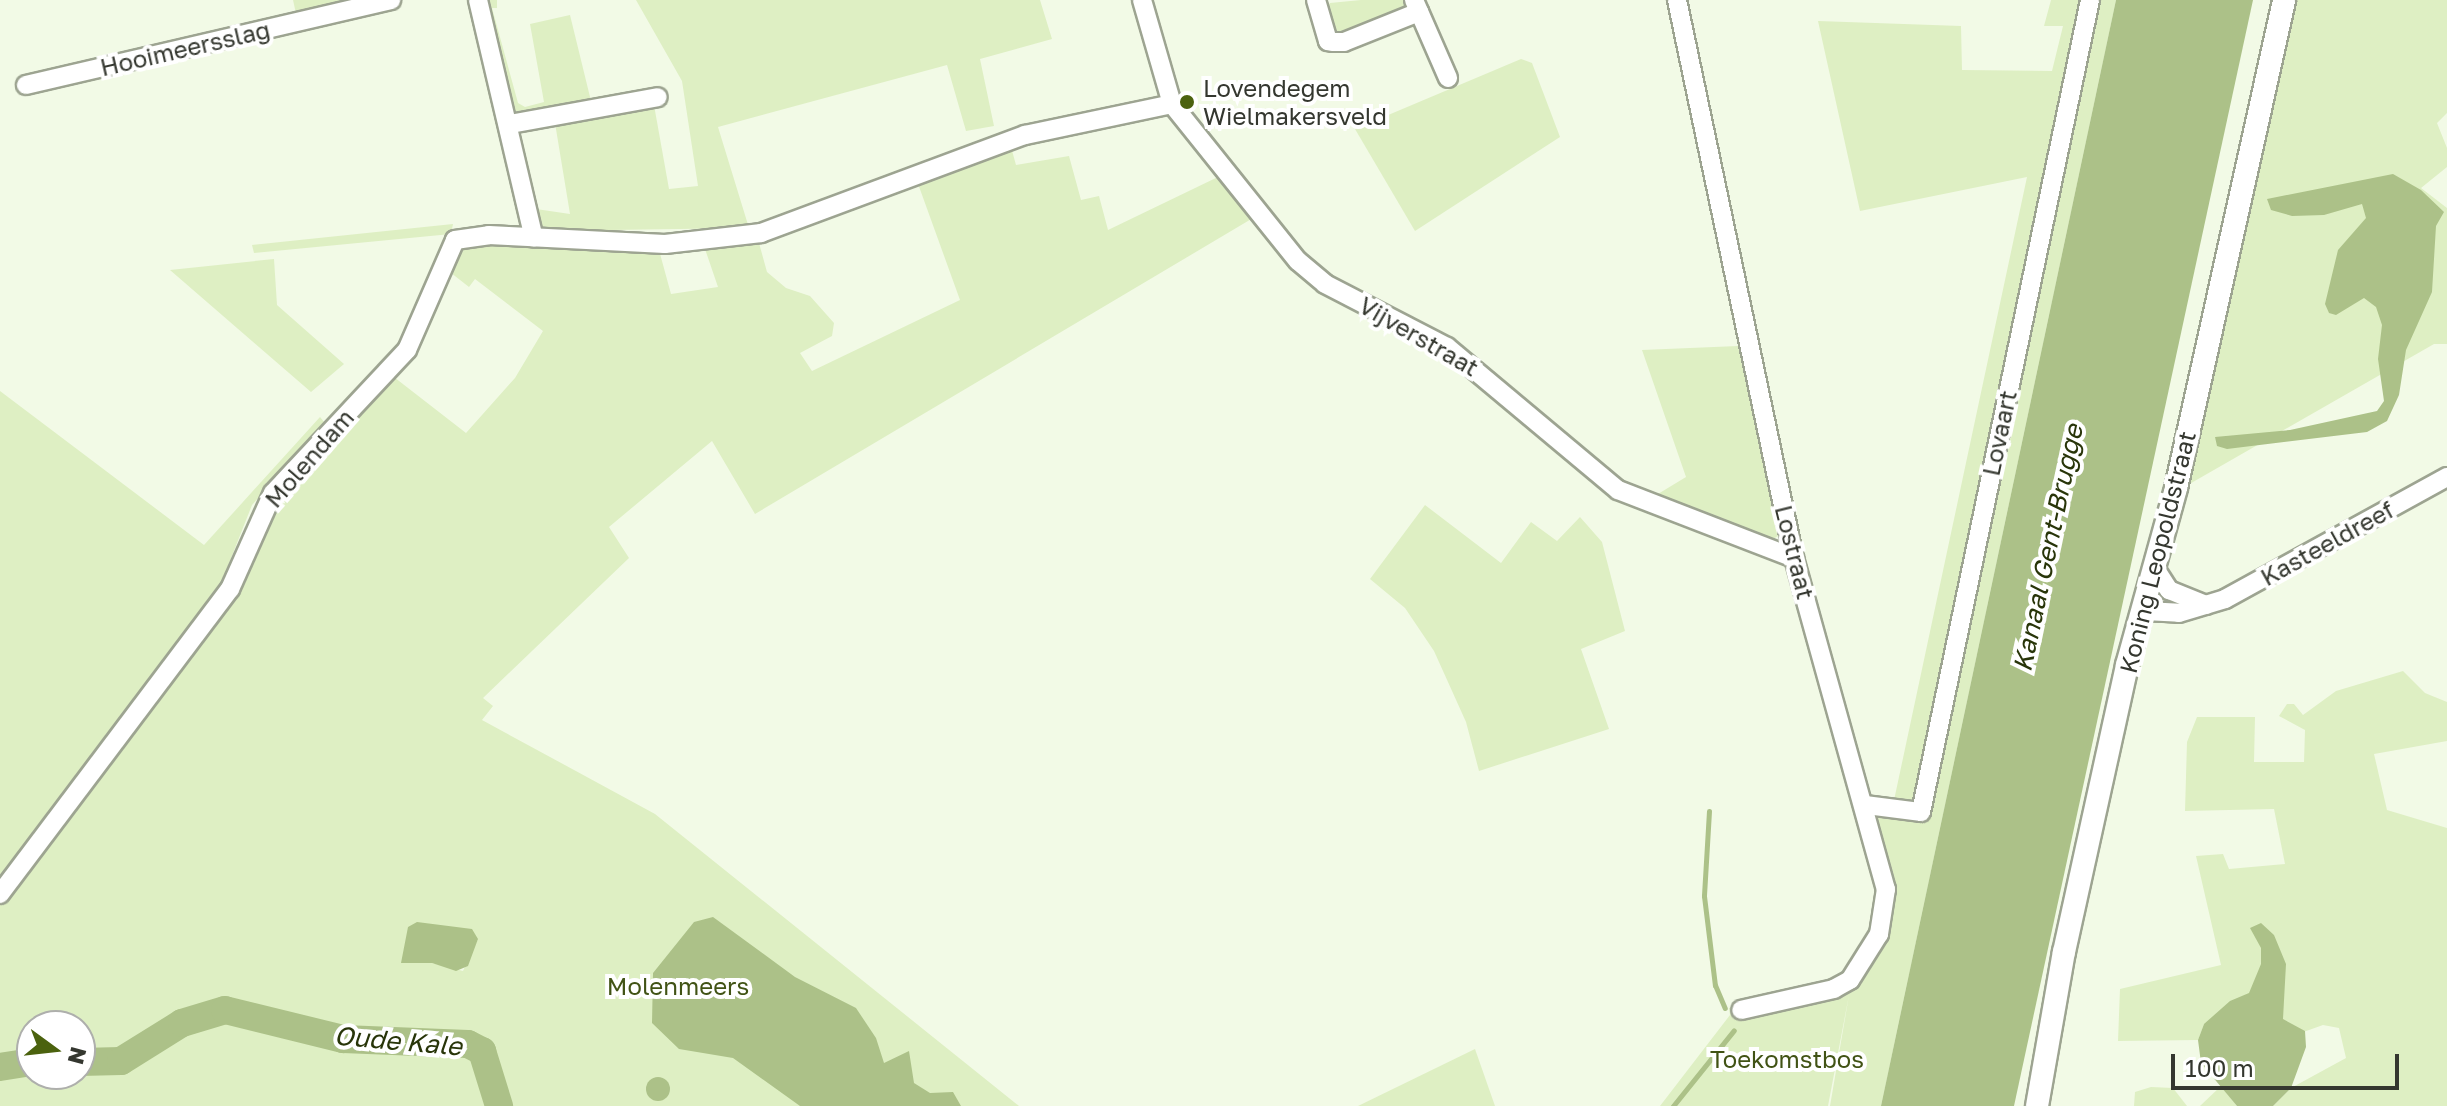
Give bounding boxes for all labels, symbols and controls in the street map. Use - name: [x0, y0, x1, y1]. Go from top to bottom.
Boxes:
- street label: Hooimeersslag: [97, 14, 273, 82]
- place label: Lovendegem Wielmakersveld: [1203, 74, 1387, 130]
- marker: Lovendegem Wielmakersveld: [1178, 93, 1196, 111]
- street label: Vijverstraat: [1354, 290, 1484, 382]
- street label: Lovaart: [1976, 388, 2022, 478]
- street label: Molendam: [259, 403, 359, 513]
- water label: Kanaal Gent-Brugge: [2007, 422, 2089, 674]
- street label: Koning Leopoldstraat: [2113, 428, 2201, 676]
- street label: Kasteeldreef: [2255, 495, 2399, 591]
- street label: Lostraat: [1769, 502, 1821, 602]
- park label: Molenmeers: [607, 972, 749, 1000]
- north arrow: [16, 1010, 96, 1090]
- water label: Oude Kale: [333, 1020, 463, 1062]
- scale bar: [2175, 1038, 2403, 1088]
- text: N: [63, 1044, 93, 1067]
- park label: Toekomstbos: [1710, 1045, 1864, 1073]
- text: 100 m: [2185, 1053, 2254, 1082]

